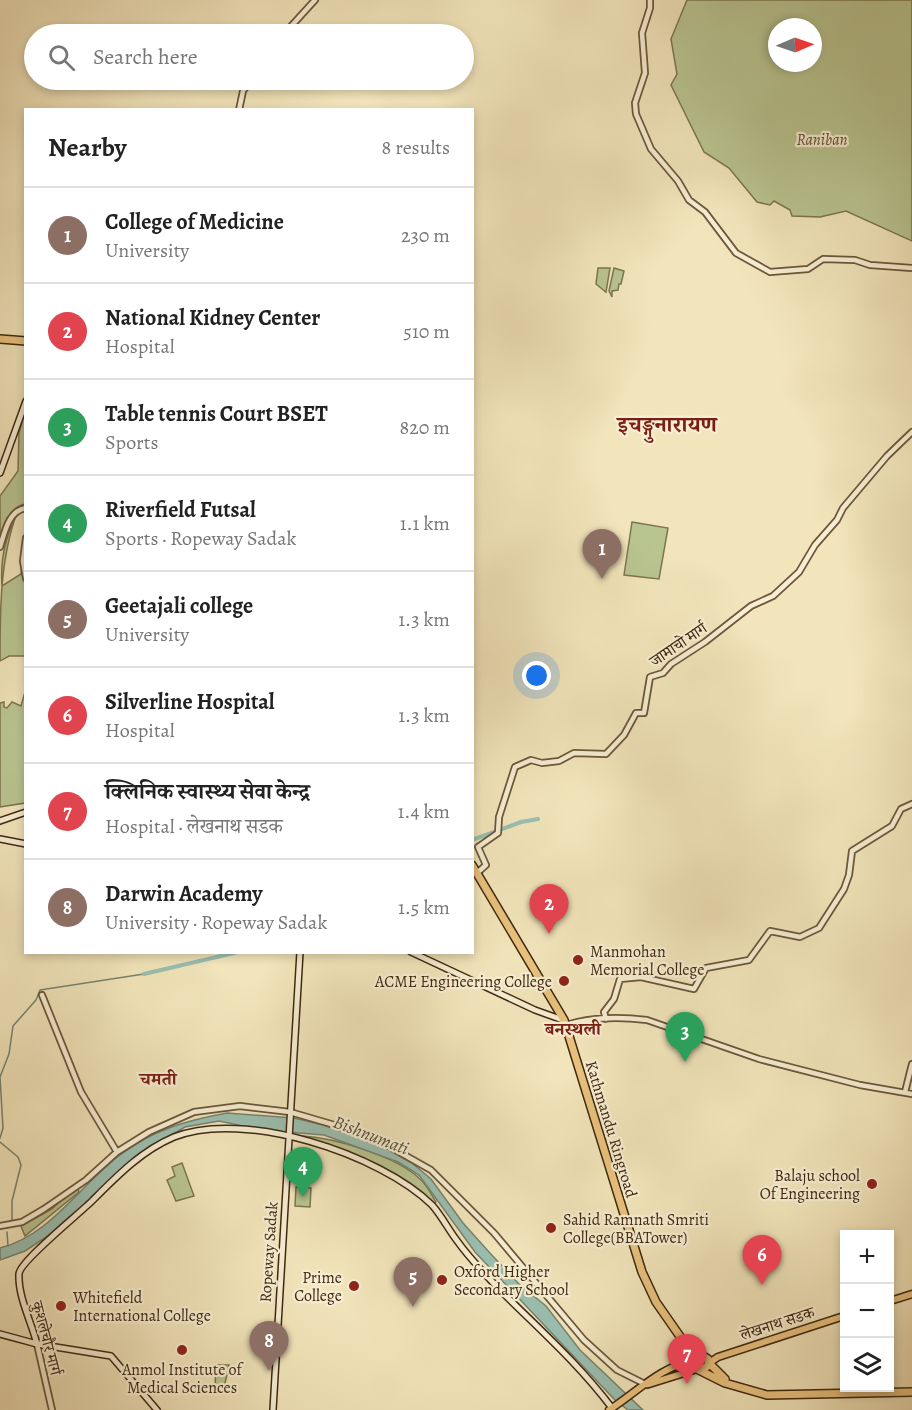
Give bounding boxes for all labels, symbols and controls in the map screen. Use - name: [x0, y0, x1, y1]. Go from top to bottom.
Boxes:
- north arrow: [768, 18, 822, 72]
- search box: [24, 24, 474, 90]
- icon: search: [45, 41, 78, 74]
- text: Search here: [93, 42, 198, 72]
- park label: Raniban: [797, 129, 848, 151]
- text: Nearby: [48, 130, 127, 165]
- text: 8 results: [382, 134, 450, 161]
- text: College of Medicine: [105, 207, 284, 237]
- text: 1: [64, 222, 71, 249]
- text: 230 m: [401, 222, 450, 249]
- text: University: [105, 237, 189, 264]
- text: National Kidney Center: [105, 303, 320, 333]
- text: 2: [63, 318, 72, 345]
- text: 510 m: [403, 318, 450, 345]
- text: Hospital: [105, 333, 175, 360]
- text: Table tennis Court BSET: [105, 399, 328, 429]
- district label: इचङ्गुनारायण: [615, 410, 719, 443]
- text: 3: [63, 414, 72, 441]
- text: 820 m: [400, 414, 450, 441]
- text: Sports: [105, 429, 158, 456]
- text: Riverfield Futsal: [105, 495, 256, 525]
- text: 4: [63, 510, 72, 537]
- text: 1.1 km: [400, 510, 450, 537]
- text: Sports · Ropeway Sadak: [105, 525, 297, 552]
- pin: 1: [582, 530, 622, 579]
- text: Geetajali college: [105, 591, 253, 621]
- text: 5: [63, 606, 72, 633]
- text: 1.3 km: [398, 606, 450, 633]
- street label: जामाचो मार्ग: [645, 617, 713, 673]
- text: University: [105, 621, 189, 648]
- your location: [522, 661, 551, 690]
- text: Silverline Hospital: [105, 687, 275, 717]
- text: 6: [63, 702, 72, 729]
- text: 1.3 km: [398, 702, 450, 729]
- text: Hospital: [105, 717, 175, 744]
- text: क्लिनिक स्वास्थ्य सेवा केन्द्र: [105, 777, 310, 807]
- text: 7: [63, 798, 72, 825]
- text: 1.4 km: [397, 798, 450, 825]
- text: Hospital · लेखनाथ सडक: [105, 813, 283, 840]
- text: Darwin Academy: [105, 879, 262, 909]
- pin: 2: [530, 884, 568, 934]
- text: 8: [63, 894, 72, 921]
- text: 1.5 km: [398, 894, 450, 921]
- text: University · Ropeway Sadak: [105, 909, 327, 936]
- place label: Manmohan Memorial College: [590, 941, 705, 981]
- marker: Manmohan Memorial College: [571, 953, 585, 967]
- place label: ACME Engineering College: [374, 971, 552, 993]
- marker: ACME Engineering College: [557, 974, 571, 988]
- pin: 3: [666, 1012, 704, 1062]
- district label: बनस्थली: [543, 1017, 602, 1041]
- street label: Kathmandu Ringroad: [580, 1058, 642, 1201]
- district label: चमती: [138, 1067, 178, 1091]
- water label: Bishnumati: [330, 1110, 412, 1160]
- pin: 4: [284, 1148, 322, 1197]
- place label: Balaju school Of Engineering: [760, 1165, 860, 1205]
- marker: Balaju school Of Engineering: [865, 1177, 879, 1191]
- street label: Ropeway Sadak: [255, 1201, 283, 1303]
- place label: Sahid Ramnath Smriti College(BBATower): [563, 1209, 709, 1249]
- marker: Sahid Ramnath Smriti College(BBATower): [544, 1221, 558, 1235]
- map controls: [840, 1230, 894, 1392]
- button: +: [840, 1230, 894, 1284]
- pin: 6: [742, 1236, 782, 1285]
- pin: 5: [394, 1258, 432, 1307]
- place label: Oxford Higher Secondary School: [454, 1261, 569, 1301]
- place label: Prime College: [294, 1267, 342, 1307]
- marker: Oxford Higher Secondary School: [435, 1273, 449, 1287]
- marker: Prime College: [347, 1279, 361, 1293]
- button: −: [840, 1284, 894, 1338]
- place label: Whitefield International College: [72, 1287, 211, 1327]
- street label: कुशलेचौर मार्ग: [25, 1298, 67, 1379]
- marker: Whitefield International College: [54, 1299, 68, 1313]
- street label: लेखनाथ सडक: [736, 1301, 819, 1347]
- pin: 8: [250, 1322, 288, 1371]
- pin: 7: [668, 1334, 706, 1384]
- button: layers: [840, 1338, 894, 1392]
- marker: Anmol Institute of Medical Sciences: [175, 1343, 189, 1357]
- place label: Anmol Institute of Medical Sciences: [121, 1359, 244, 1399]

